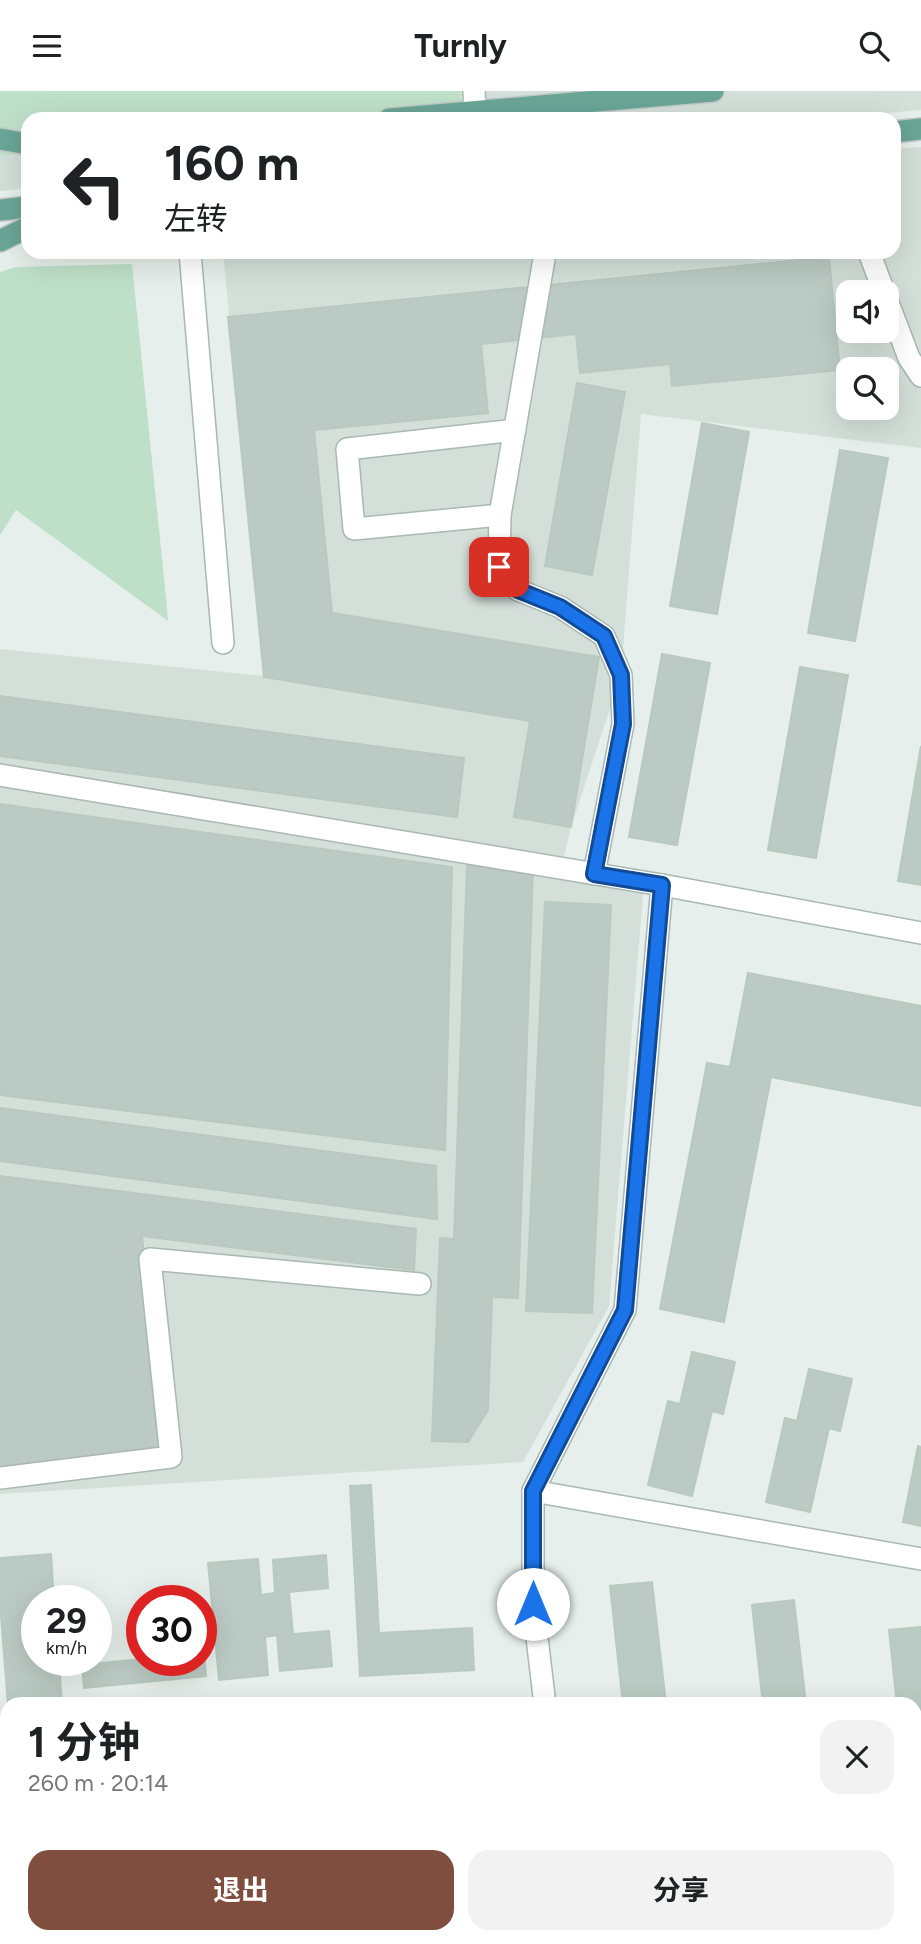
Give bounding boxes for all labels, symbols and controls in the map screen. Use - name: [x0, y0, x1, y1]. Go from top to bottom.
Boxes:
- icon: menu: [28, 27, 66, 65]
- text: Turnly: [414, 27, 507, 65]
- icon: search: [855, 27, 893, 65]
- text: 160 m: [164, 133, 299, 192]
- icon: left: [49, 140, 140, 231]
- text: 左转: [164, 200, 228, 238]
- map controls: [836, 280, 899, 420]
- button: sound: [836, 280, 899, 343]
- button: search: [836, 357, 899, 420]
- pin: [469, 537, 529, 597]
- icon: arrive: [480, 548, 518, 586]
- position arrow: [496, 1567, 570, 1641]
- speed limit sign: 30: [126, 1585, 217, 1676]
- text: 29: [46, 1600, 87, 1642]
- text: km/h: [46, 1637, 87, 1659]
- text: 1 分钟: [28, 1717, 140, 1768]
- button: close: [820, 1720, 894, 1794]
- text: 260 m · 20:14: [28, 1769, 168, 1797]
- button: 退出: [28, 1850, 454, 1930]
- button: 分享: [468, 1850, 894, 1930]

